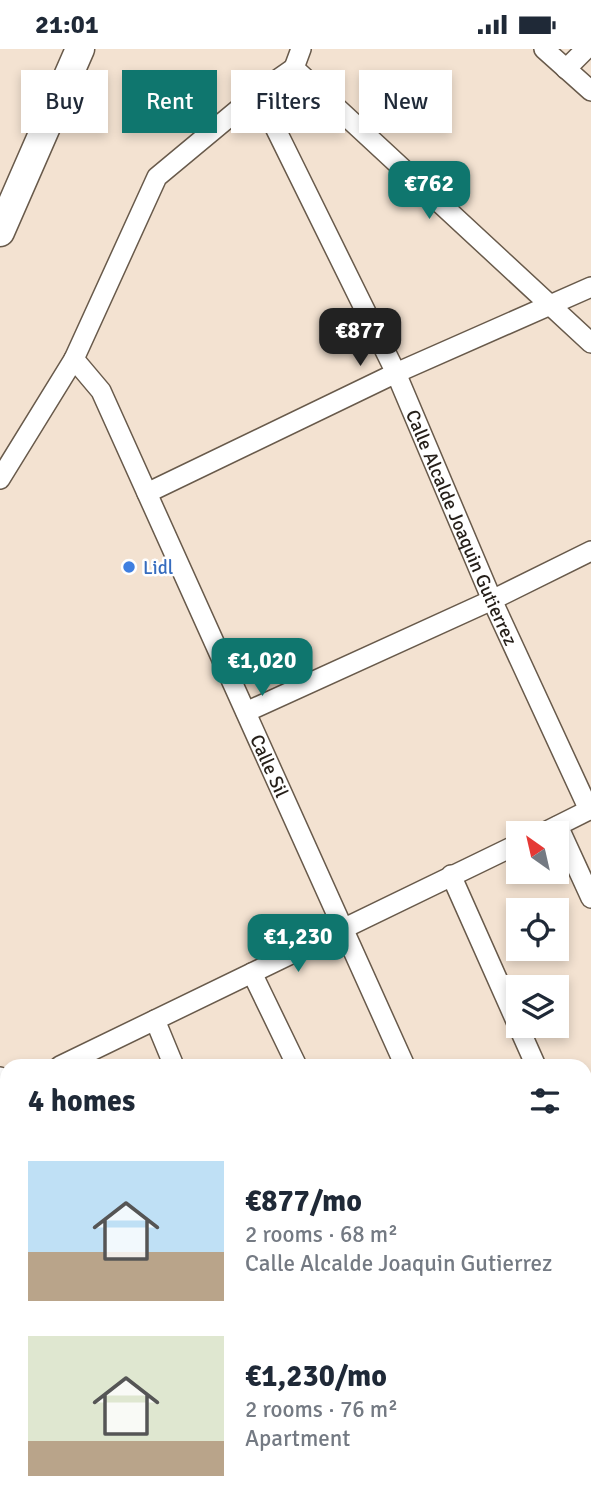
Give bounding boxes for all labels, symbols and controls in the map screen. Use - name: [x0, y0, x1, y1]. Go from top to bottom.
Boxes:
- text: 21:01: [35, 9, 99, 41]
- chip: Buy: [21, 70, 108, 133]
- chip: Rent: [122, 70, 217, 133]
- chip: Filters: [231, 70, 345, 133]
- chip: New: [359, 70, 452, 133]
- pin: €762: [388, 162, 470, 221]
- text: €762: [404, 169, 454, 198]
- pin: €877: [319, 309, 401, 368]
- text: €877: [335, 316, 385, 345]
- street label: Calle Alcalde Joaquin Gutierrez: [400, 406, 522, 649]
- place label: Lidl: [143, 556, 173, 580]
- marker: Lidl: [121, 559, 137, 575]
- pin: €1,020: [205, 639, 319, 698]
- text: €1,020: [228, 646, 296, 675]
- street label: Calle Sil: [244, 731, 294, 802]
- north arrow: [506, 821, 569, 884]
- map controls: [506, 821, 569, 1038]
- button: locate: [506, 898, 569, 961]
- pin: €1,230: [241, 915, 355, 974]
- text: €1,230: [264, 922, 332, 951]
- button: layers: [506, 975, 569, 1038]
- icon: filters: [526, 1082, 564, 1120]
- text: 4 homes: [28, 1083, 135, 1120]
- text: €877/mo: [245, 1183, 362, 1220]
- icon: home: [84, 1189, 168, 1273]
- text: 2 rooms · 68 m²: [245, 1220, 398, 1249]
- text: Calle Alcalde Joaquin Gutierrez: [245, 1249, 552, 1278]
- text: €1,230/mo: [245, 1358, 387, 1395]
- icon: home: [84, 1364, 168, 1448]
- text: 2 rooms · 76 m²: [245, 1395, 398, 1424]
- text: Apartment: [245, 1424, 350, 1453]

